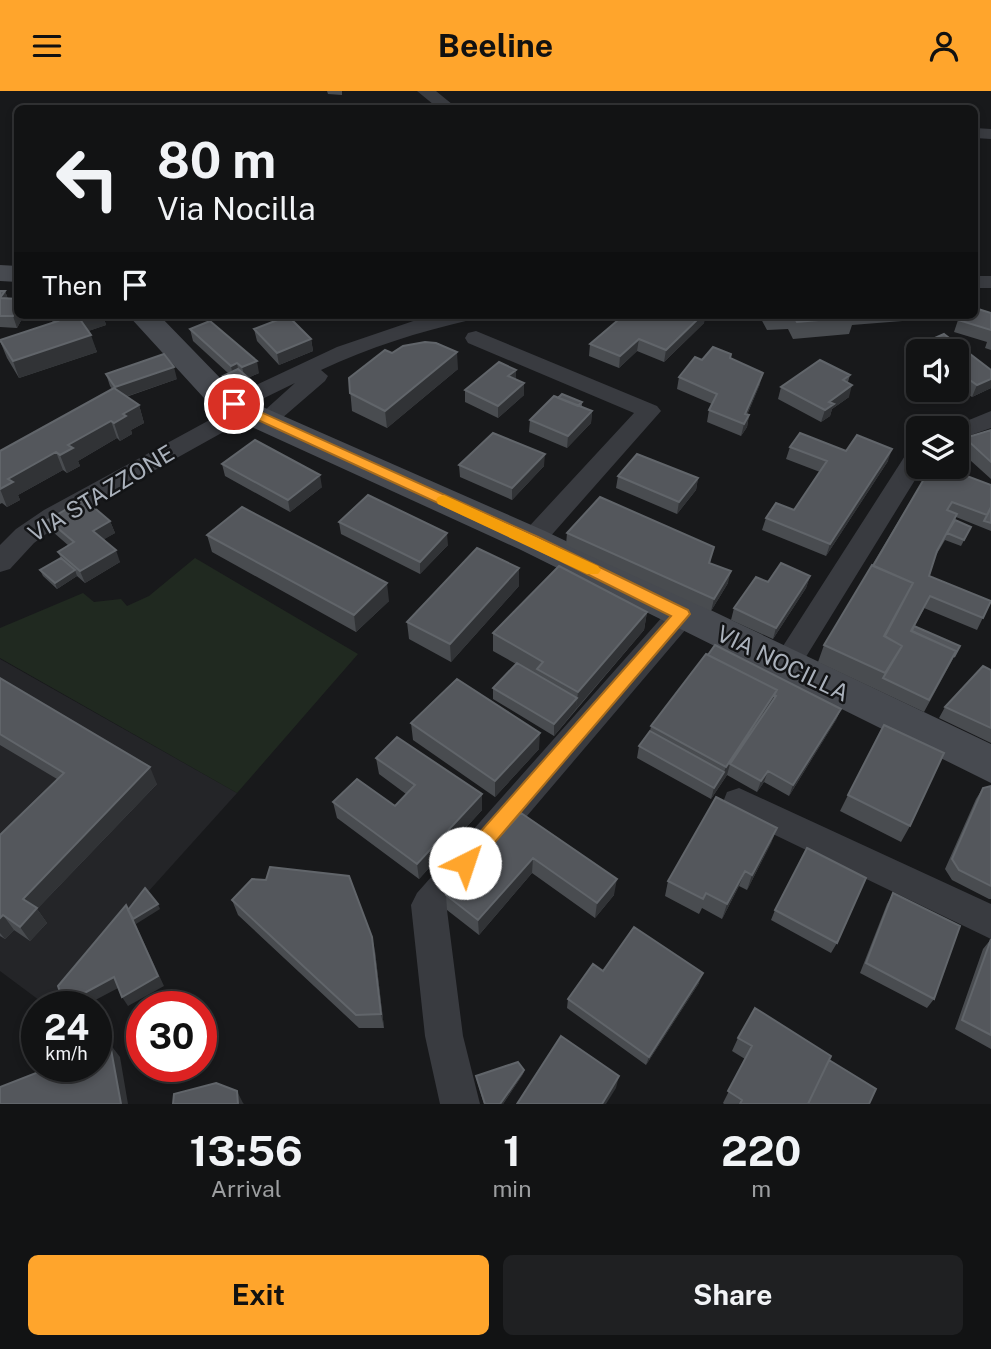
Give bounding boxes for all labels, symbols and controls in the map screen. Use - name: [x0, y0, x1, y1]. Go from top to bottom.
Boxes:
- icon: menu: [28, 27, 66, 65]
- text: Beeline: [438, 27, 553, 64]
- icon: person: [925, 27, 963, 65]
- text: 80 m: [157, 131, 276, 189]
- icon: left: [42, 133, 133, 224]
- text: Via Nocilla: [157, 190, 316, 227]
- icon: arrive: [116, 266, 154, 304]
- text: Then: [42, 270, 102, 301]
- map controls: [906, 339, 969, 479]
- button: sound: [906, 339, 969, 402]
- pin: [204, 374, 264, 434]
- icon: arrive: [215, 385, 253, 423]
- button: layers: [906, 416, 969, 479]
- street label: VIA STAZZONE: [23, 439, 179, 547]
- street label: VIA NOCILLA: [713, 619, 853, 707]
- position arrow: [428, 826, 502, 900]
- speed limit sign: 30: [126, 991, 217, 1082]
- text: 24: [44, 1007, 89, 1048]
- text: km/h: [45, 1043, 88, 1064]
- text: 13:56: [190, 1126, 303, 1175]
- text: 1: [503, 1126, 521, 1175]
- text: 220: [721, 1126, 801, 1175]
- text: Arrival: [211, 1175, 282, 1202]
- text: min: [492, 1175, 531, 1202]
- text: m: [751, 1175, 771, 1202]
- button: Exit: [28, 1255, 489, 1335]
- button: Share: [503, 1255, 963, 1335]

